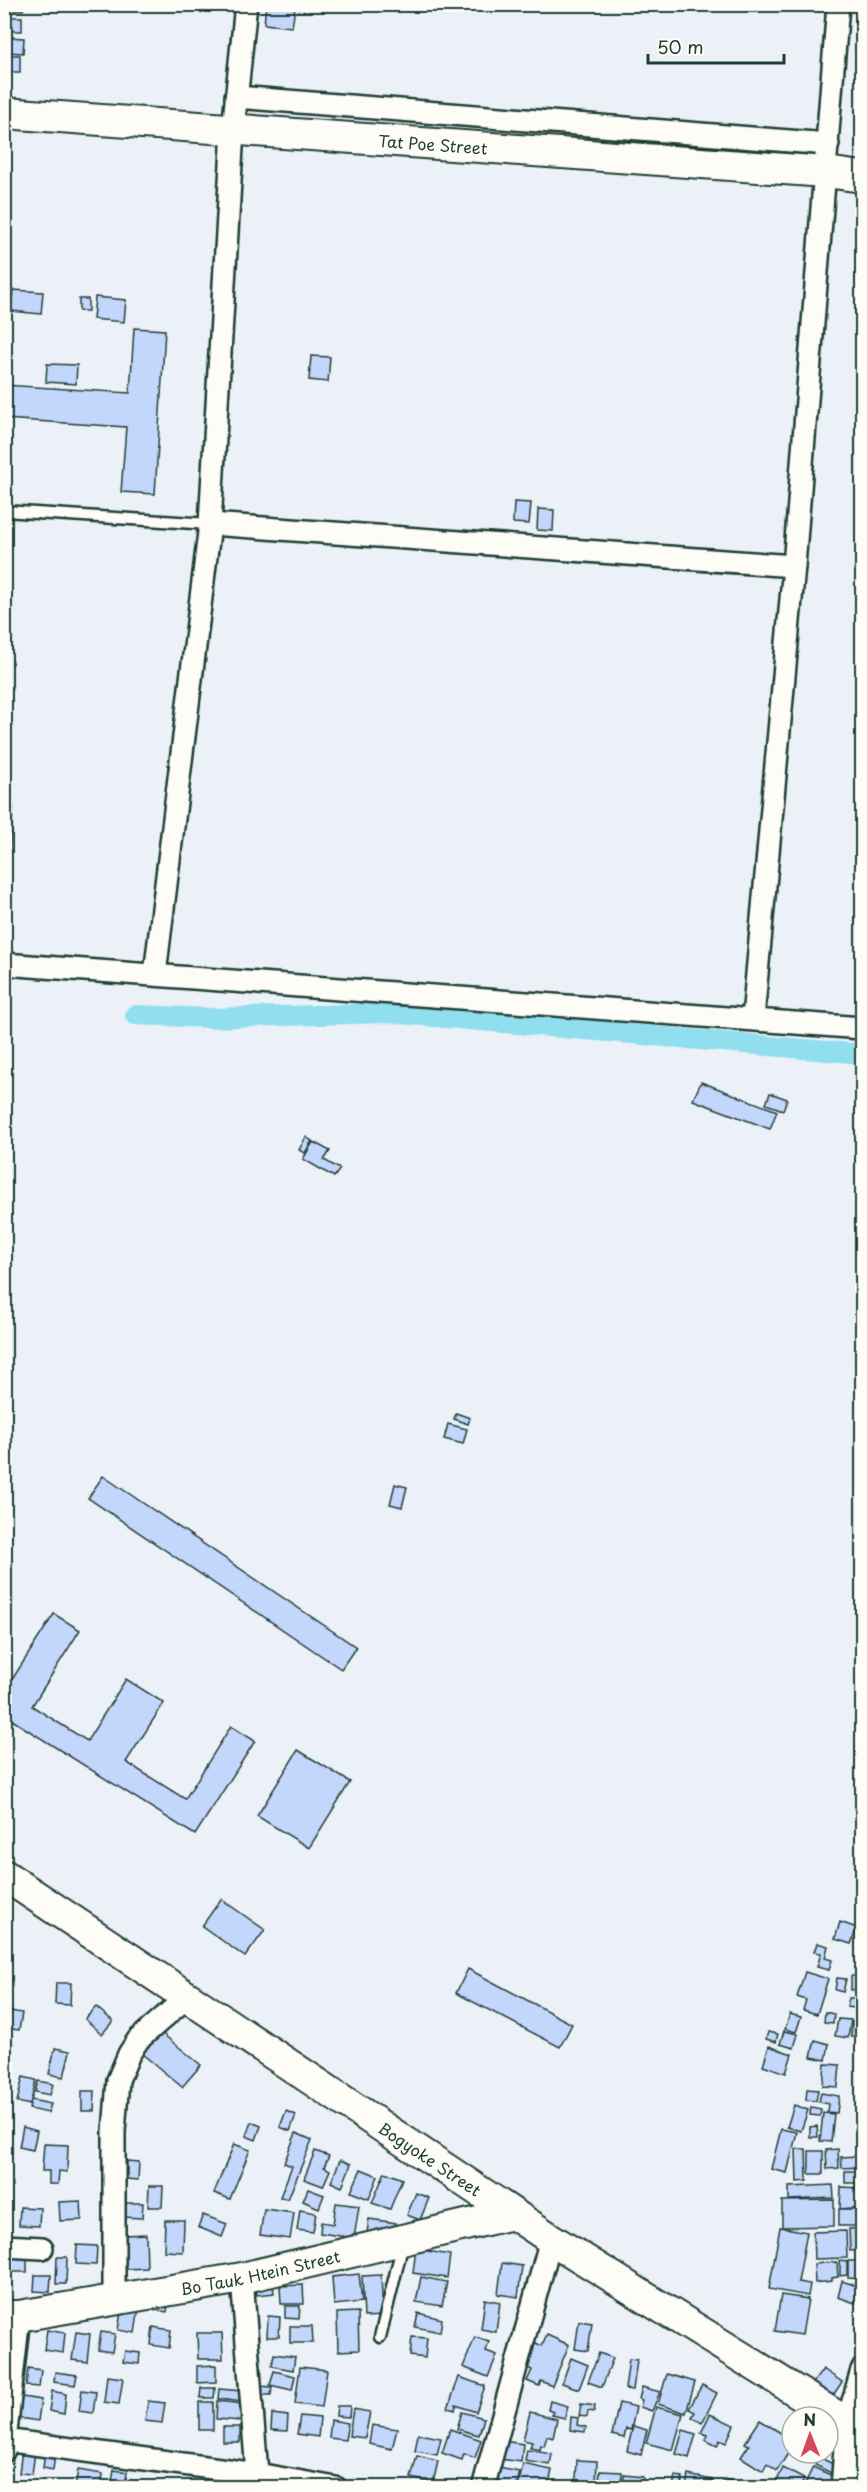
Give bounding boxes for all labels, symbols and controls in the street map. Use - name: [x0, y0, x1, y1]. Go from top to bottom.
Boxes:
- scale bar: [648, 27, 784, 65]
- text: 50 m: [657, 33, 704, 60]
- street label: Tat Poe Street: [378, 128, 489, 160]
- street label: Bogyoke Street: [374, 2116, 487, 2202]
- street label: Bo Tauk Htein Street: [178, 2243, 342, 2300]
- north arrow: [780, 2405, 840, 2465]
- text: N: [803, 2407, 816, 2431]

